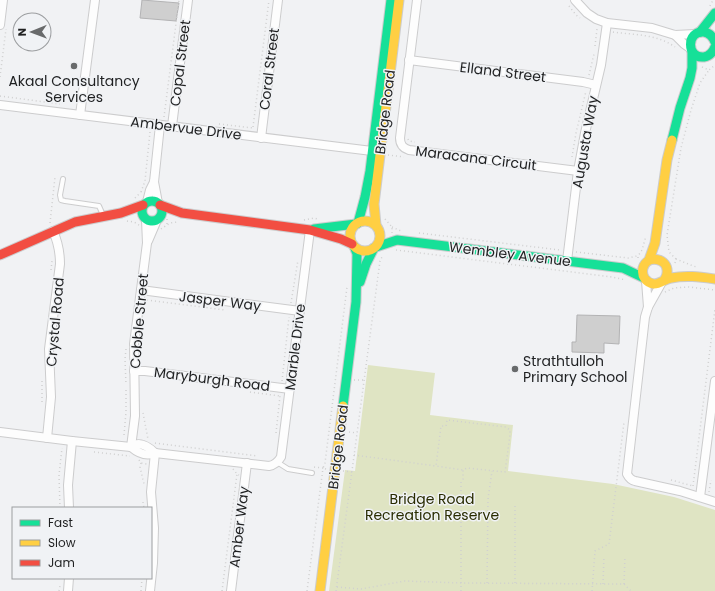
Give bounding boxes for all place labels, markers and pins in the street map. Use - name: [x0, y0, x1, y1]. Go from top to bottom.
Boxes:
- marker: Akaal Consultancy Services: [69, 61, 79, 71]
- place label: Akaal Consultancy Services: [8, 71, 140, 107]
- place label: Strathtulloh Primary School: [523, 351, 628, 387]
- marker: Strathtulloh Primary School: [510, 364, 520, 374]

